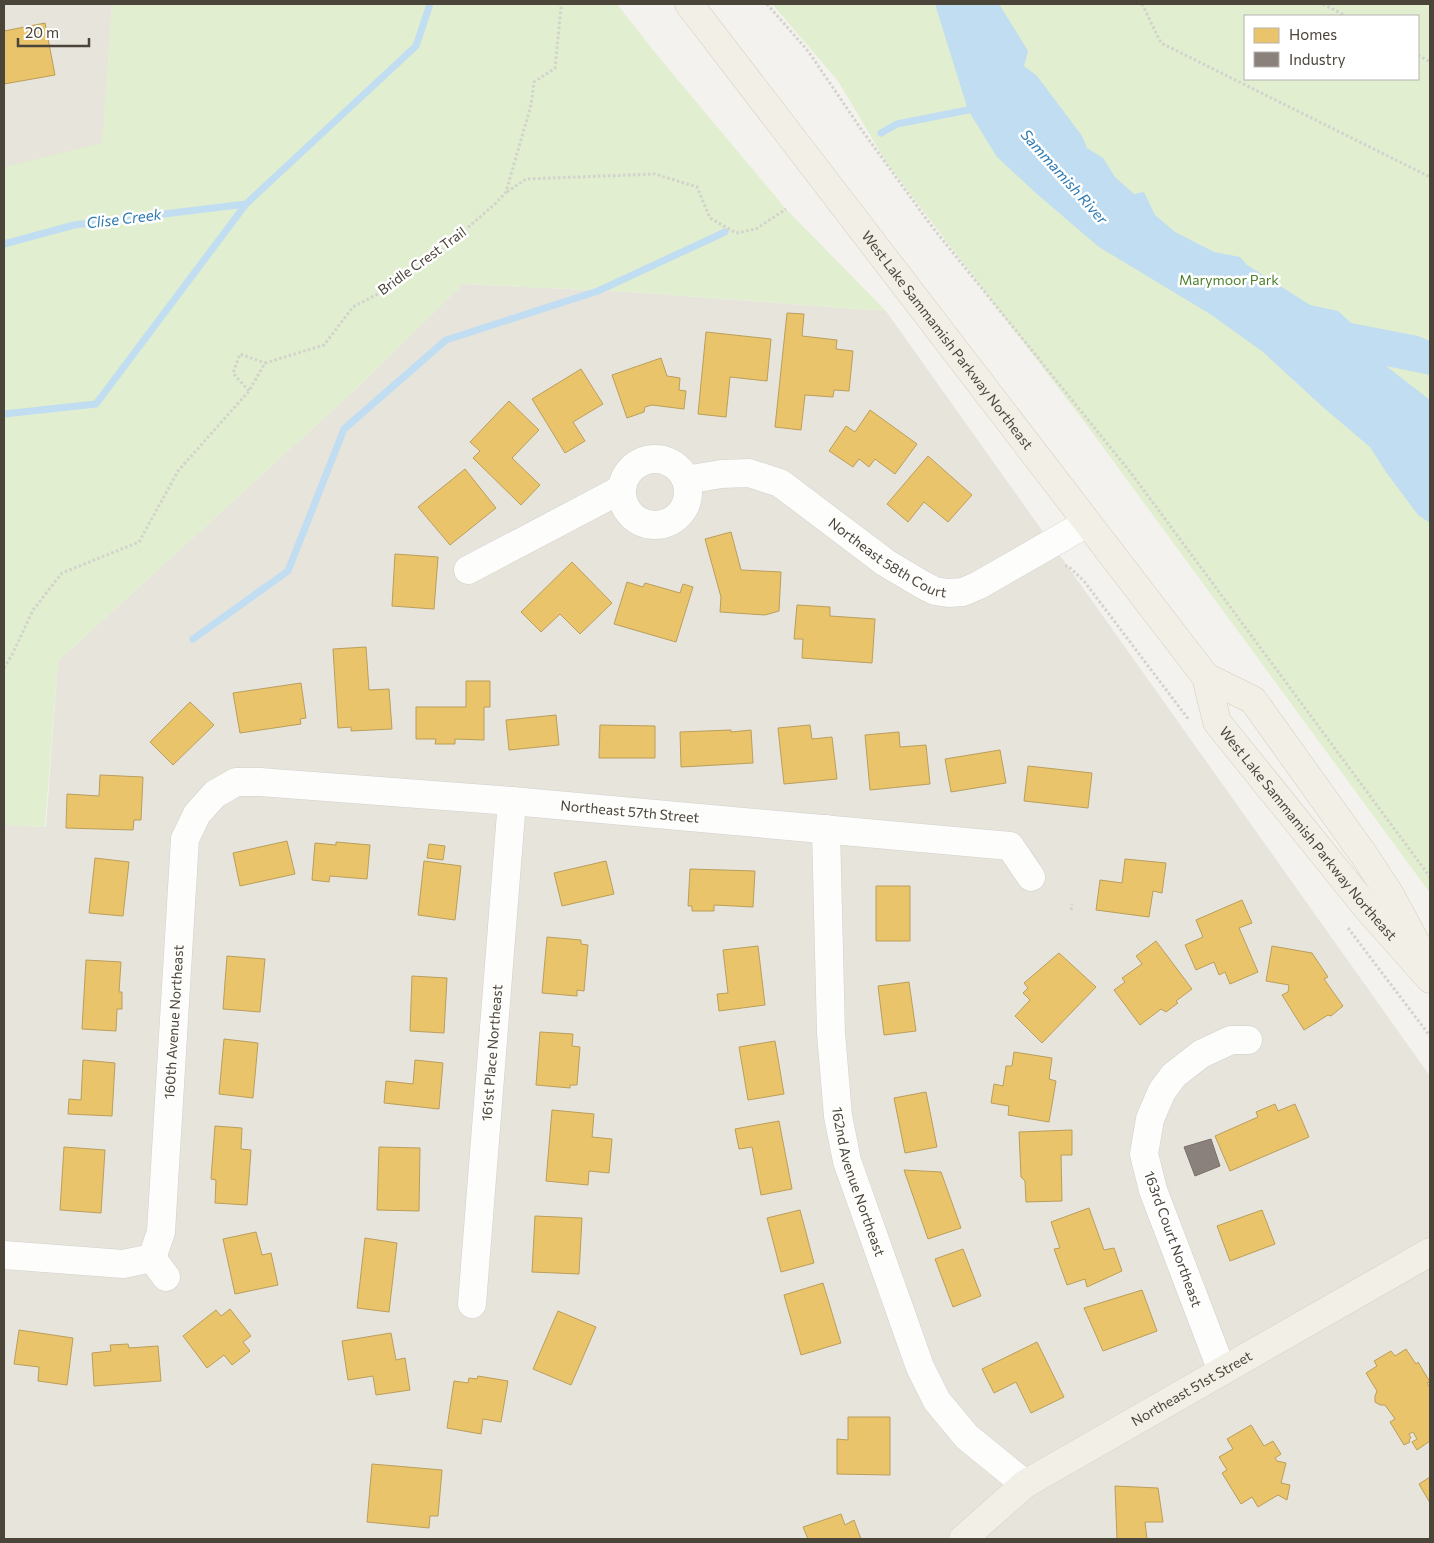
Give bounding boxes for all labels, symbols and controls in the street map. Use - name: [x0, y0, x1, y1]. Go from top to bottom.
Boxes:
- scale bar: [18, 15, 89, 47]
- legend: [1244, 15, 1419, 80]
- text: 20 m: [25, 23, 59, 41]
- text: Homes: [1289, 25, 1337, 43]
- text: Industry: [1289, 50, 1346, 68]
- water label: Sammamish River: [1017, 125, 1113, 228]
- water label: Clise Creek: [85, 204, 163, 232]
- street label: Bridle Crest Trail: [374, 223, 469, 298]
- street label: West Lake Sammamish Parkway Northeast: [858, 227, 1037, 453]
- park label: Marymoor Park: [1179, 271, 1279, 288]
- street label: Northeast 58th Court: [825, 514, 948, 601]
- street label: West Lake Sammamish Parkway Northeast: [1216, 723, 1401, 944]
- street label: Northeast 57th Street: [560, 796, 700, 826]
- street label: 160th Avenue Northeast: [160, 944, 187, 1100]
- street label: 161st Place Northeast: [478, 983, 505, 1122]
- street label: 162nd Avenue Northeast: [829, 1106, 889, 1259]
- street label: 163rd Court Northeast: [1141, 1169, 1206, 1309]
- street label: Northeast 51st Street: [1128, 1347, 1255, 1429]

